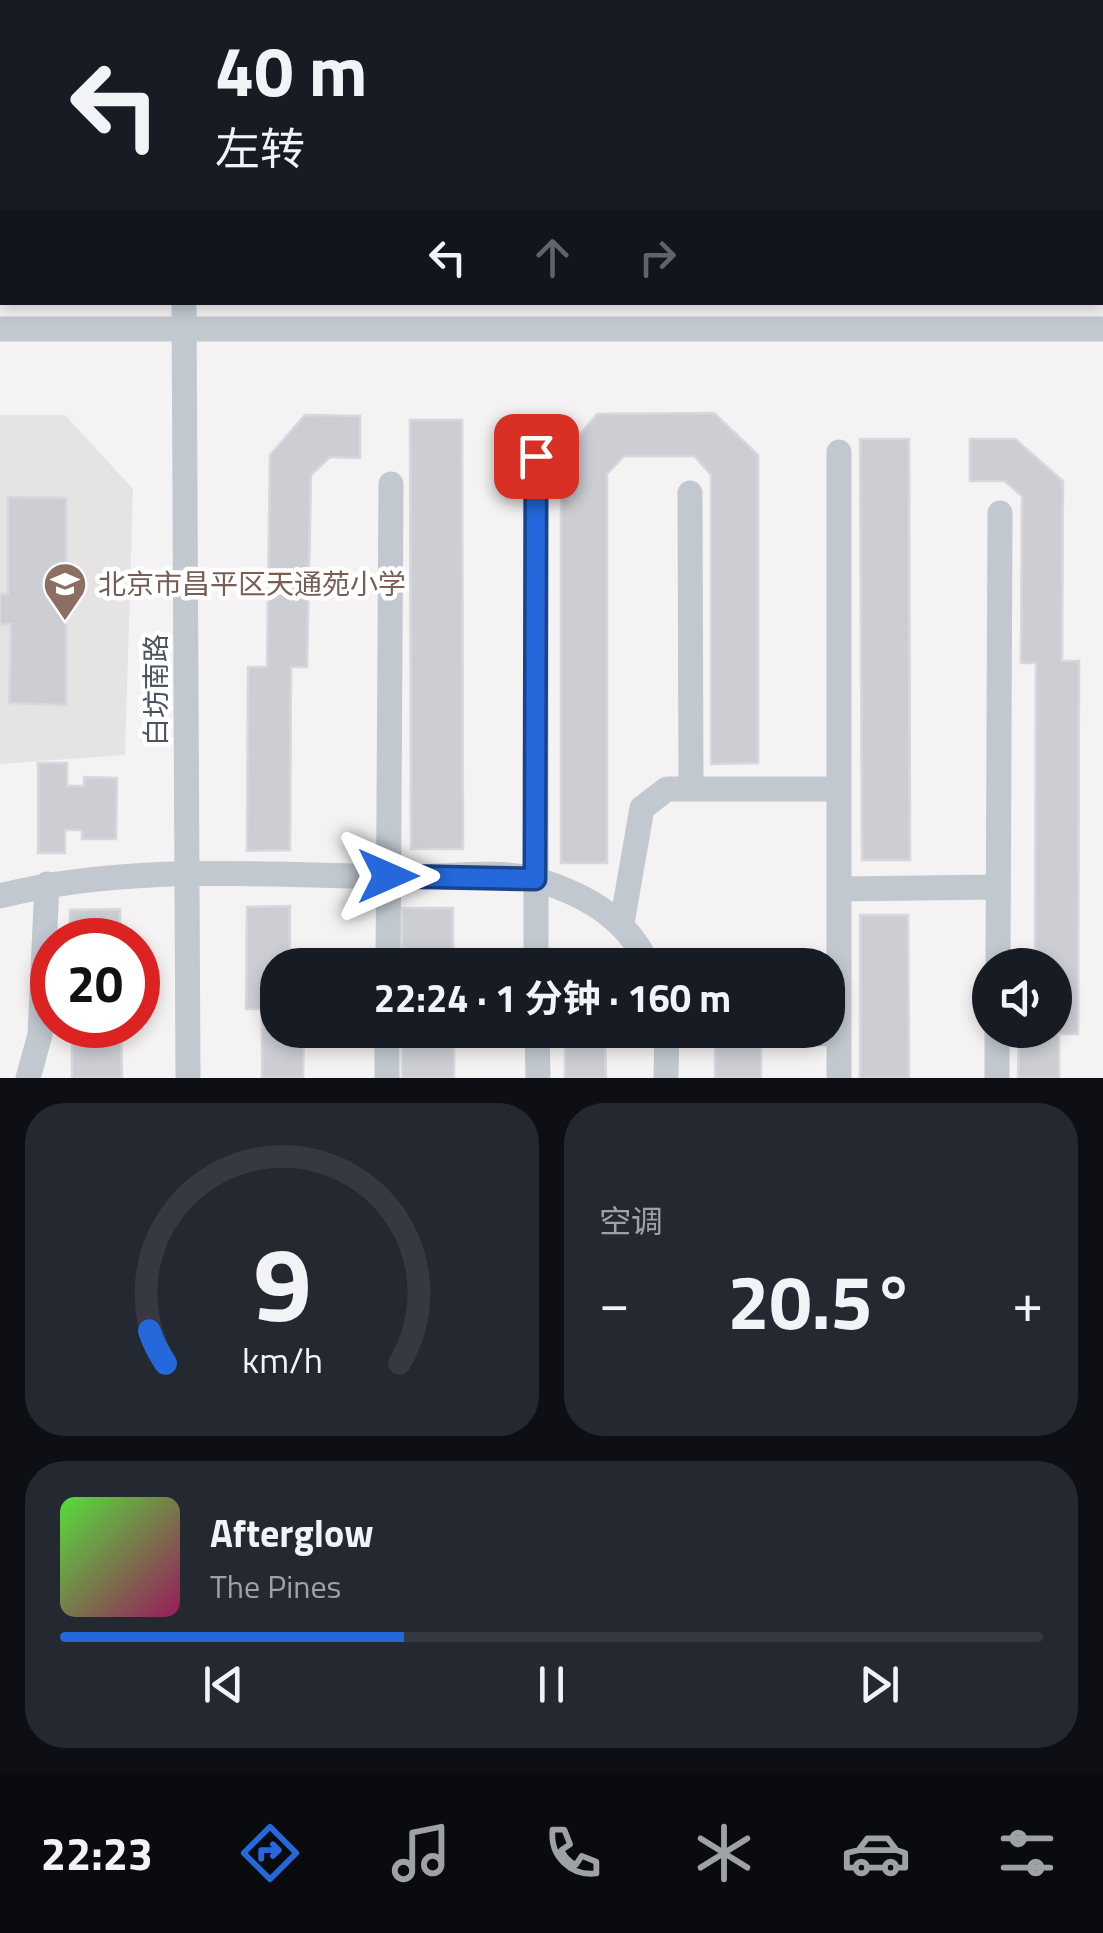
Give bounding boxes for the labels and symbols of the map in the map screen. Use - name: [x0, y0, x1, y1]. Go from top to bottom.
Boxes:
- pin: [494, 414, 579, 499]
- school or university icon: 北京市昌平区天通苑小学: [42, 561, 88, 622]
- place label: 北京市昌平区天通苑小学: [98, 562, 406, 605]
- street label: 白坊南路: [134, 634, 177, 746]
- position arrow: [336, 824, 440, 928]
- speed limit sign: 20: [30, 918, 160, 1048]

